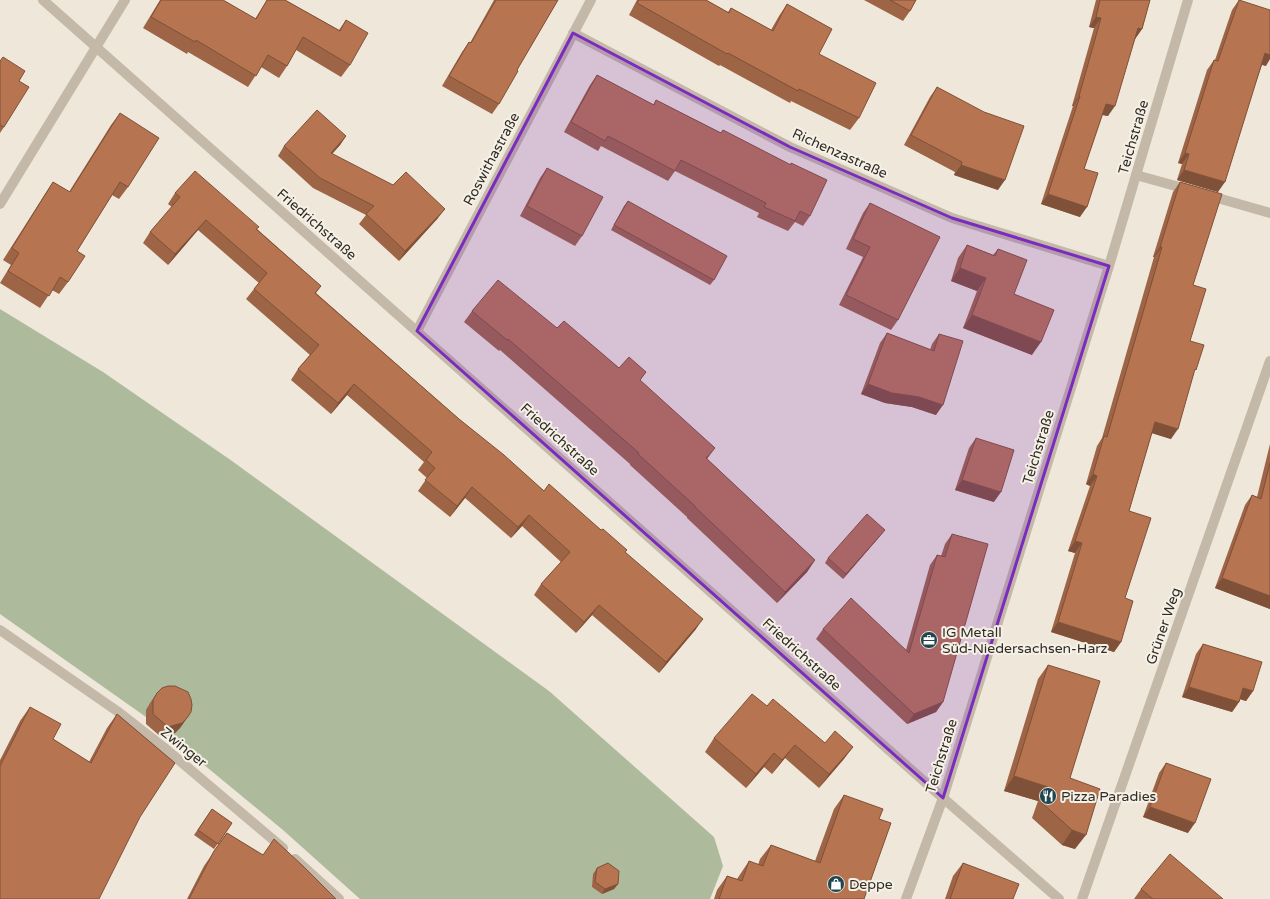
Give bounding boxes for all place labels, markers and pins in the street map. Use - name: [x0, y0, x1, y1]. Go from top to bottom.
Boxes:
- place label: IG Metall Süd-Niedersachsen-Harz: [942, 624, 1108, 657]
- office icon: IG Metall Süd-Niedersachsen-Harz: [919, 630, 939, 650]
- restaurant icon: Pizza Paradies: [1038, 786, 1058, 806]
- place label: Pizza Paradies: [1061, 788, 1157, 805]
- shop icon: Deppe: [826, 874, 846, 894]
- place label: Deppe: [849, 876, 893, 893]

